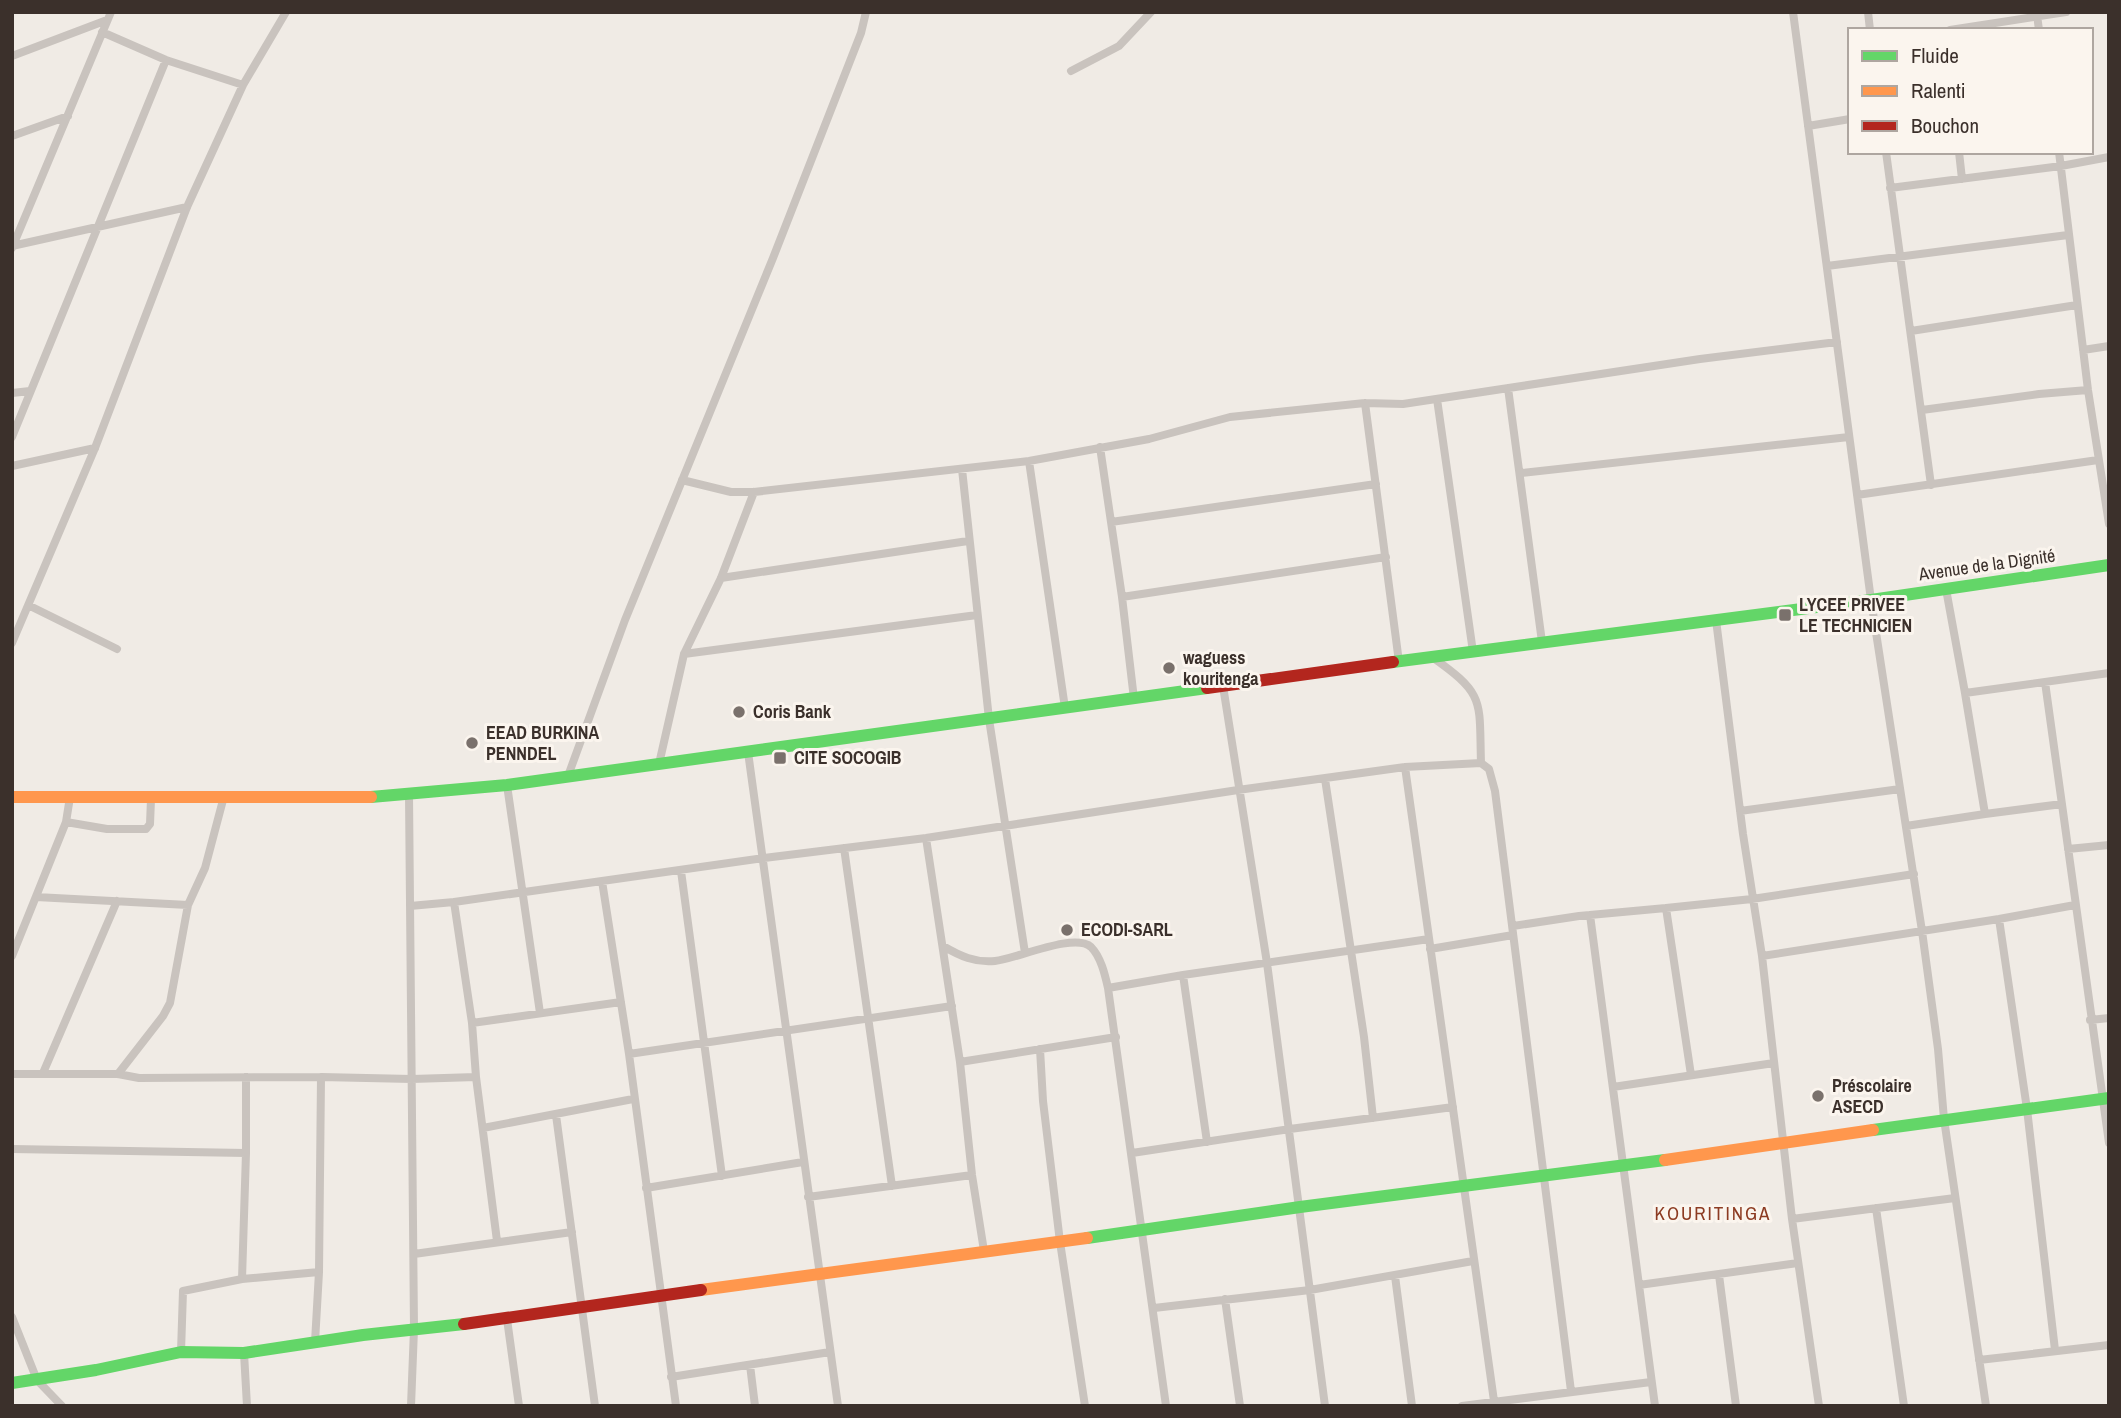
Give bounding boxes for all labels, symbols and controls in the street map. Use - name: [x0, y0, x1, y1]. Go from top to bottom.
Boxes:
- legend: [1848, 28, 2093, 154]
- text: Fluide: [1911, 41, 1959, 70]
- text: Ralenti: [1911, 76, 1966, 105]
- text: Bouchon: [1911, 111, 1979, 140]
- street label: Avenue de la Dignité: [1916, 543, 2057, 587]
- place label: LYCEE PRIVEE LE TECHNICIEN: [1799, 592, 1912, 638]
- marker: LYCEE PRIVEE LE TECHNICIEN: [1777, 607, 1793, 623]
- place label: waguess kouritenga: [1183, 645, 1259, 691]
- marker: waguess kouritenga: [1161, 660, 1177, 676]
- place label: Coris Bank: [753, 699, 832, 724]
- marker: Coris Bank: [731, 704, 747, 720]
- place label: EEAD BURKINA PENNDEL: [486, 720, 599, 766]
- marker: EEAD BURKINA PENNDEL: [464, 735, 480, 751]
- place label: CITE SOCOGIB: [794, 745, 902, 770]
- marker: CITE SOCOGIB: [772, 750, 788, 766]
- place label: ECODI-SARL: [1081, 917, 1173, 942]
- marker: ECODI-SARL: [1059, 922, 1075, 938]
- place label: Préscolaire ASECD: [1832, 1073, 1912, 1119]
- marker: Préscolaire ASECD: [1810, 1088, 1826, 1104]
- district label: KOURITINGA: [1655, 1200, 1771, 1226]

